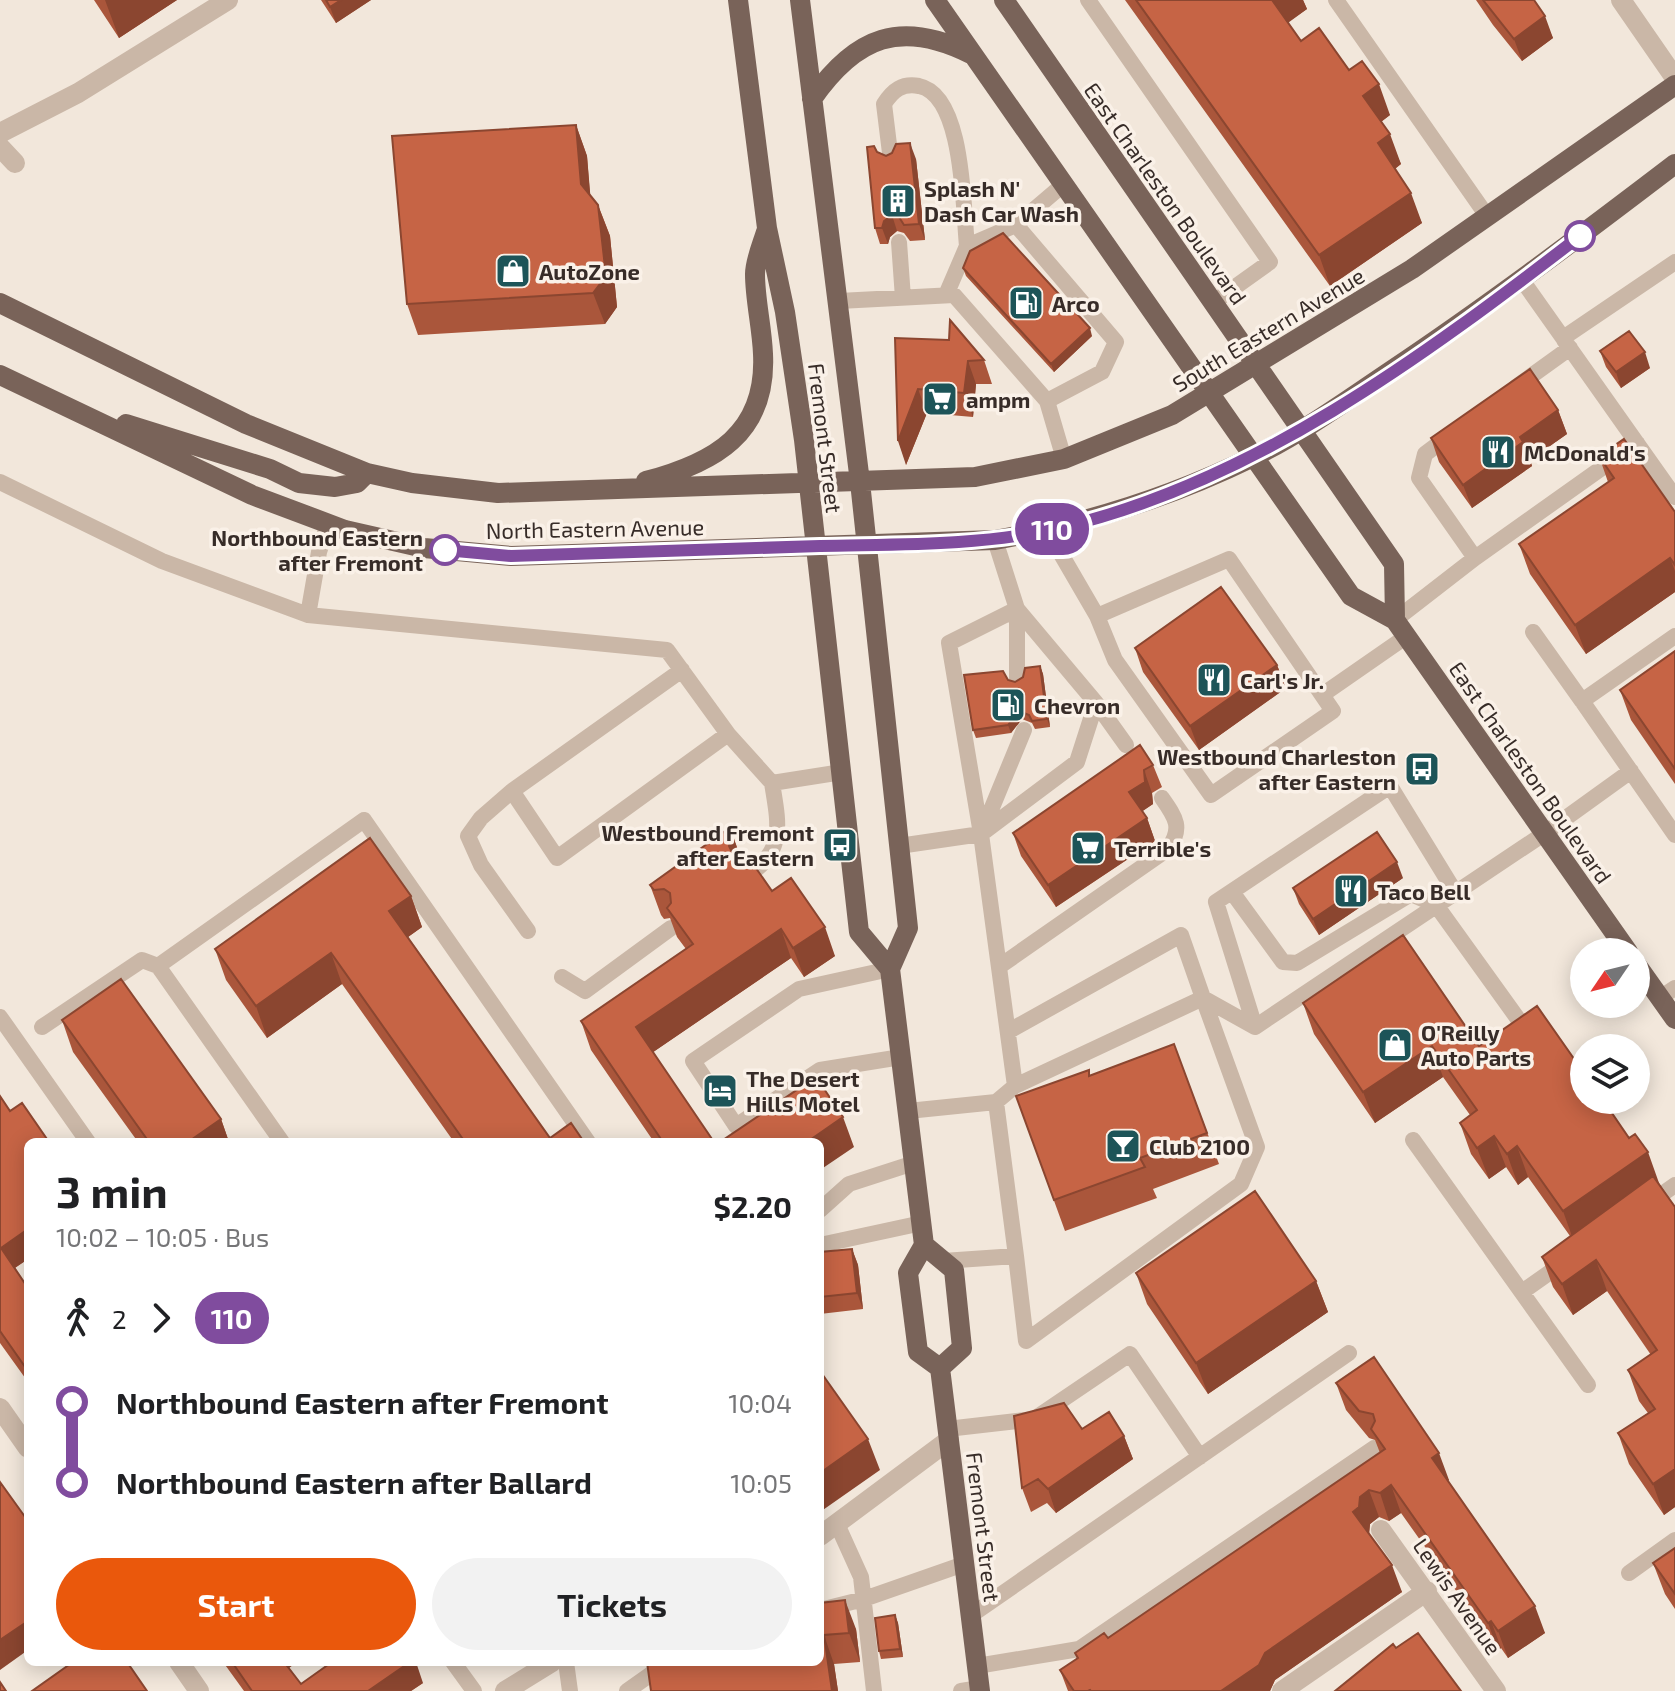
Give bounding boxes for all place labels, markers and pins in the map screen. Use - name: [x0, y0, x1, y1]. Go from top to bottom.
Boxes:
- place label: Splash N' Dash Car Wash: [924, 175, 1079, 226]
- building icon: Splash N' Dash Car Wash: [879, 182, 917, 220]
- unlabelled marker: [1565, 221, 1595, 251]
- shop icon: AutoZone: [494, 252, 532, 290]
- place label: AutoZone: [539, 258, 640, 284]
- fuel station icon: Arco: [1007, 284, 1045, 322]
- place label: Arco: [1052, 290, 1100, 316]
- supermarket icon: ampm: [921, 380, 959, 418]
- place label: ampm: [966, 386, 1031, 412]
- restaurant icon: McDonald's: [1479, 433, 1517, 471]
- place label: McDonald's: [1524, 439, 1646, 465]
- place label: Northbound Eastern after Fremont: [211, 524, 423, 575]
- marker: Northbound Eastern after Fremont: [430, 535, 460, 565]
- restaurant icon: Carl's Jr.: [1195, 661, 1233, 699]
- place label: Carl's Jr.: [1240, 667, 1324, 693]
- fuel station icon: Chevron: [989, 686, 1027, 724]
- place label: Chevron: [1034, 692, 1120, 718]
- place label: Westbound Charleston after Eastern: [1157, 743, 1396, 794]
- bus stop icon: Westbound Charleston after Eastern: [1403, 750, 1441, 788]
- place label: Westbound Fremont after Eastern: [601, 819, 814, 870]
- bus stop icon: Westbound Fremont after Eastern: [821, 826, 859, 864]
- supermarket icon: Terrible's: [1069, 829, 1107, 867]
- place label: Terrible's: [1114, 835, 1211, 861]
- restaurant icon: Taco Bell: [1332, 872, 1370, 910]
- place label: Taco Bell: [1377, 878, 1471, 904]
- place label: O'Reilly Auto Parts: [1421, 1019, 1531, 1070]
- shop icon: O'Reilly Auto Parts: [1376, 1026, 1414, 1064]
- place label: The Desert Hills Motel: [746, 1065, 861, 1116]
- hotel icon: The Desert Hills Motel: [701, 1072, 739, 1110]
- bar icon: Club 2100: [1104, 1127, 1142, 1165]
- place label: Club 2100: [1149, 1133, 1250, 1159]

